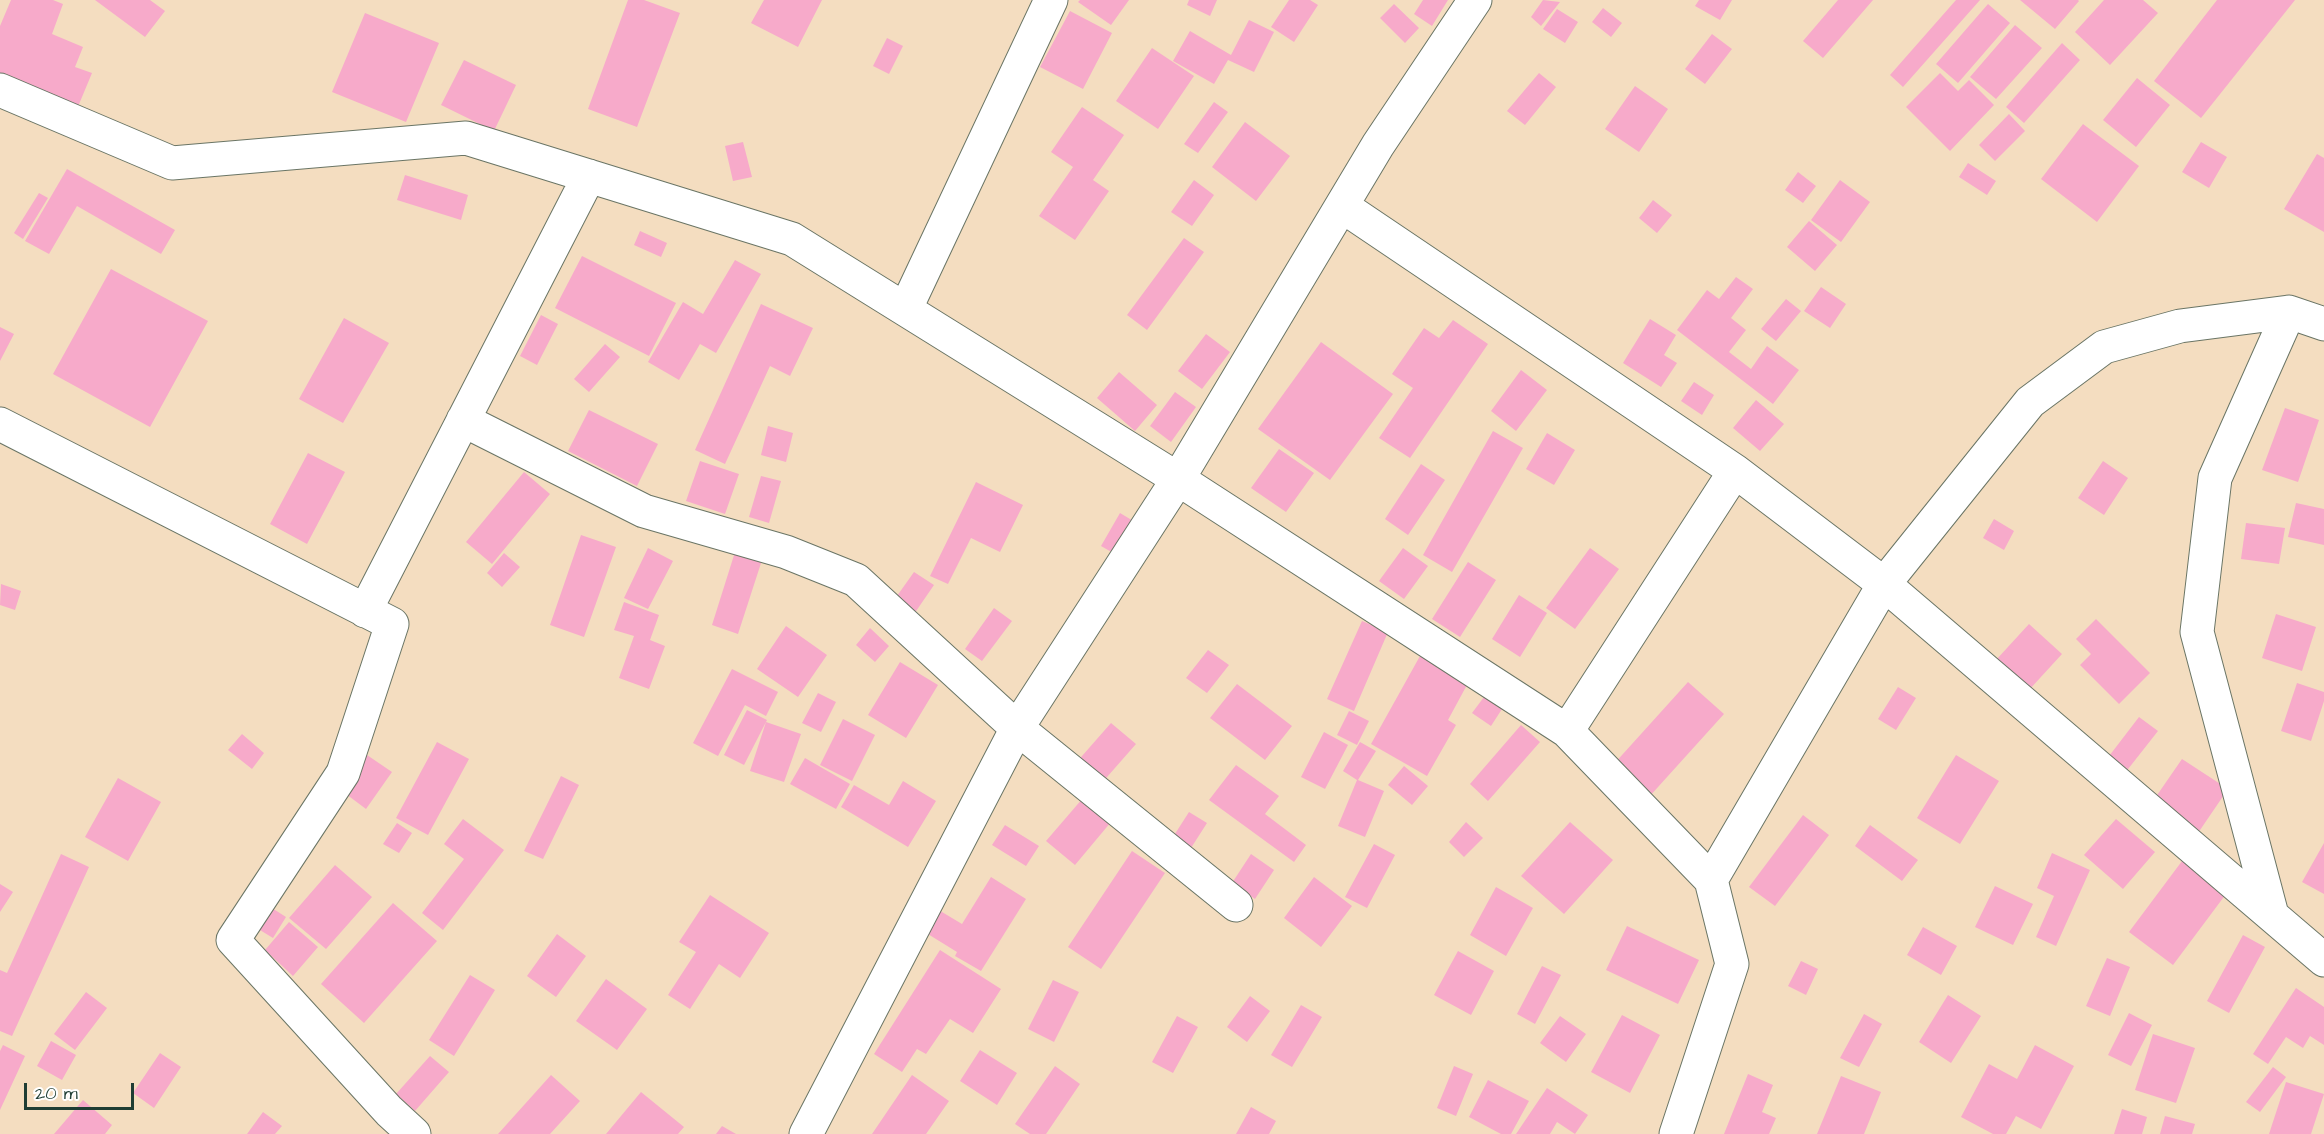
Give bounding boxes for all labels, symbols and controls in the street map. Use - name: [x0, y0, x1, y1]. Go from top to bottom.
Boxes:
- scale bar: [27, 1071, 136, 1109]
- text: 20 m: [35, 1081, 78, 1106]

